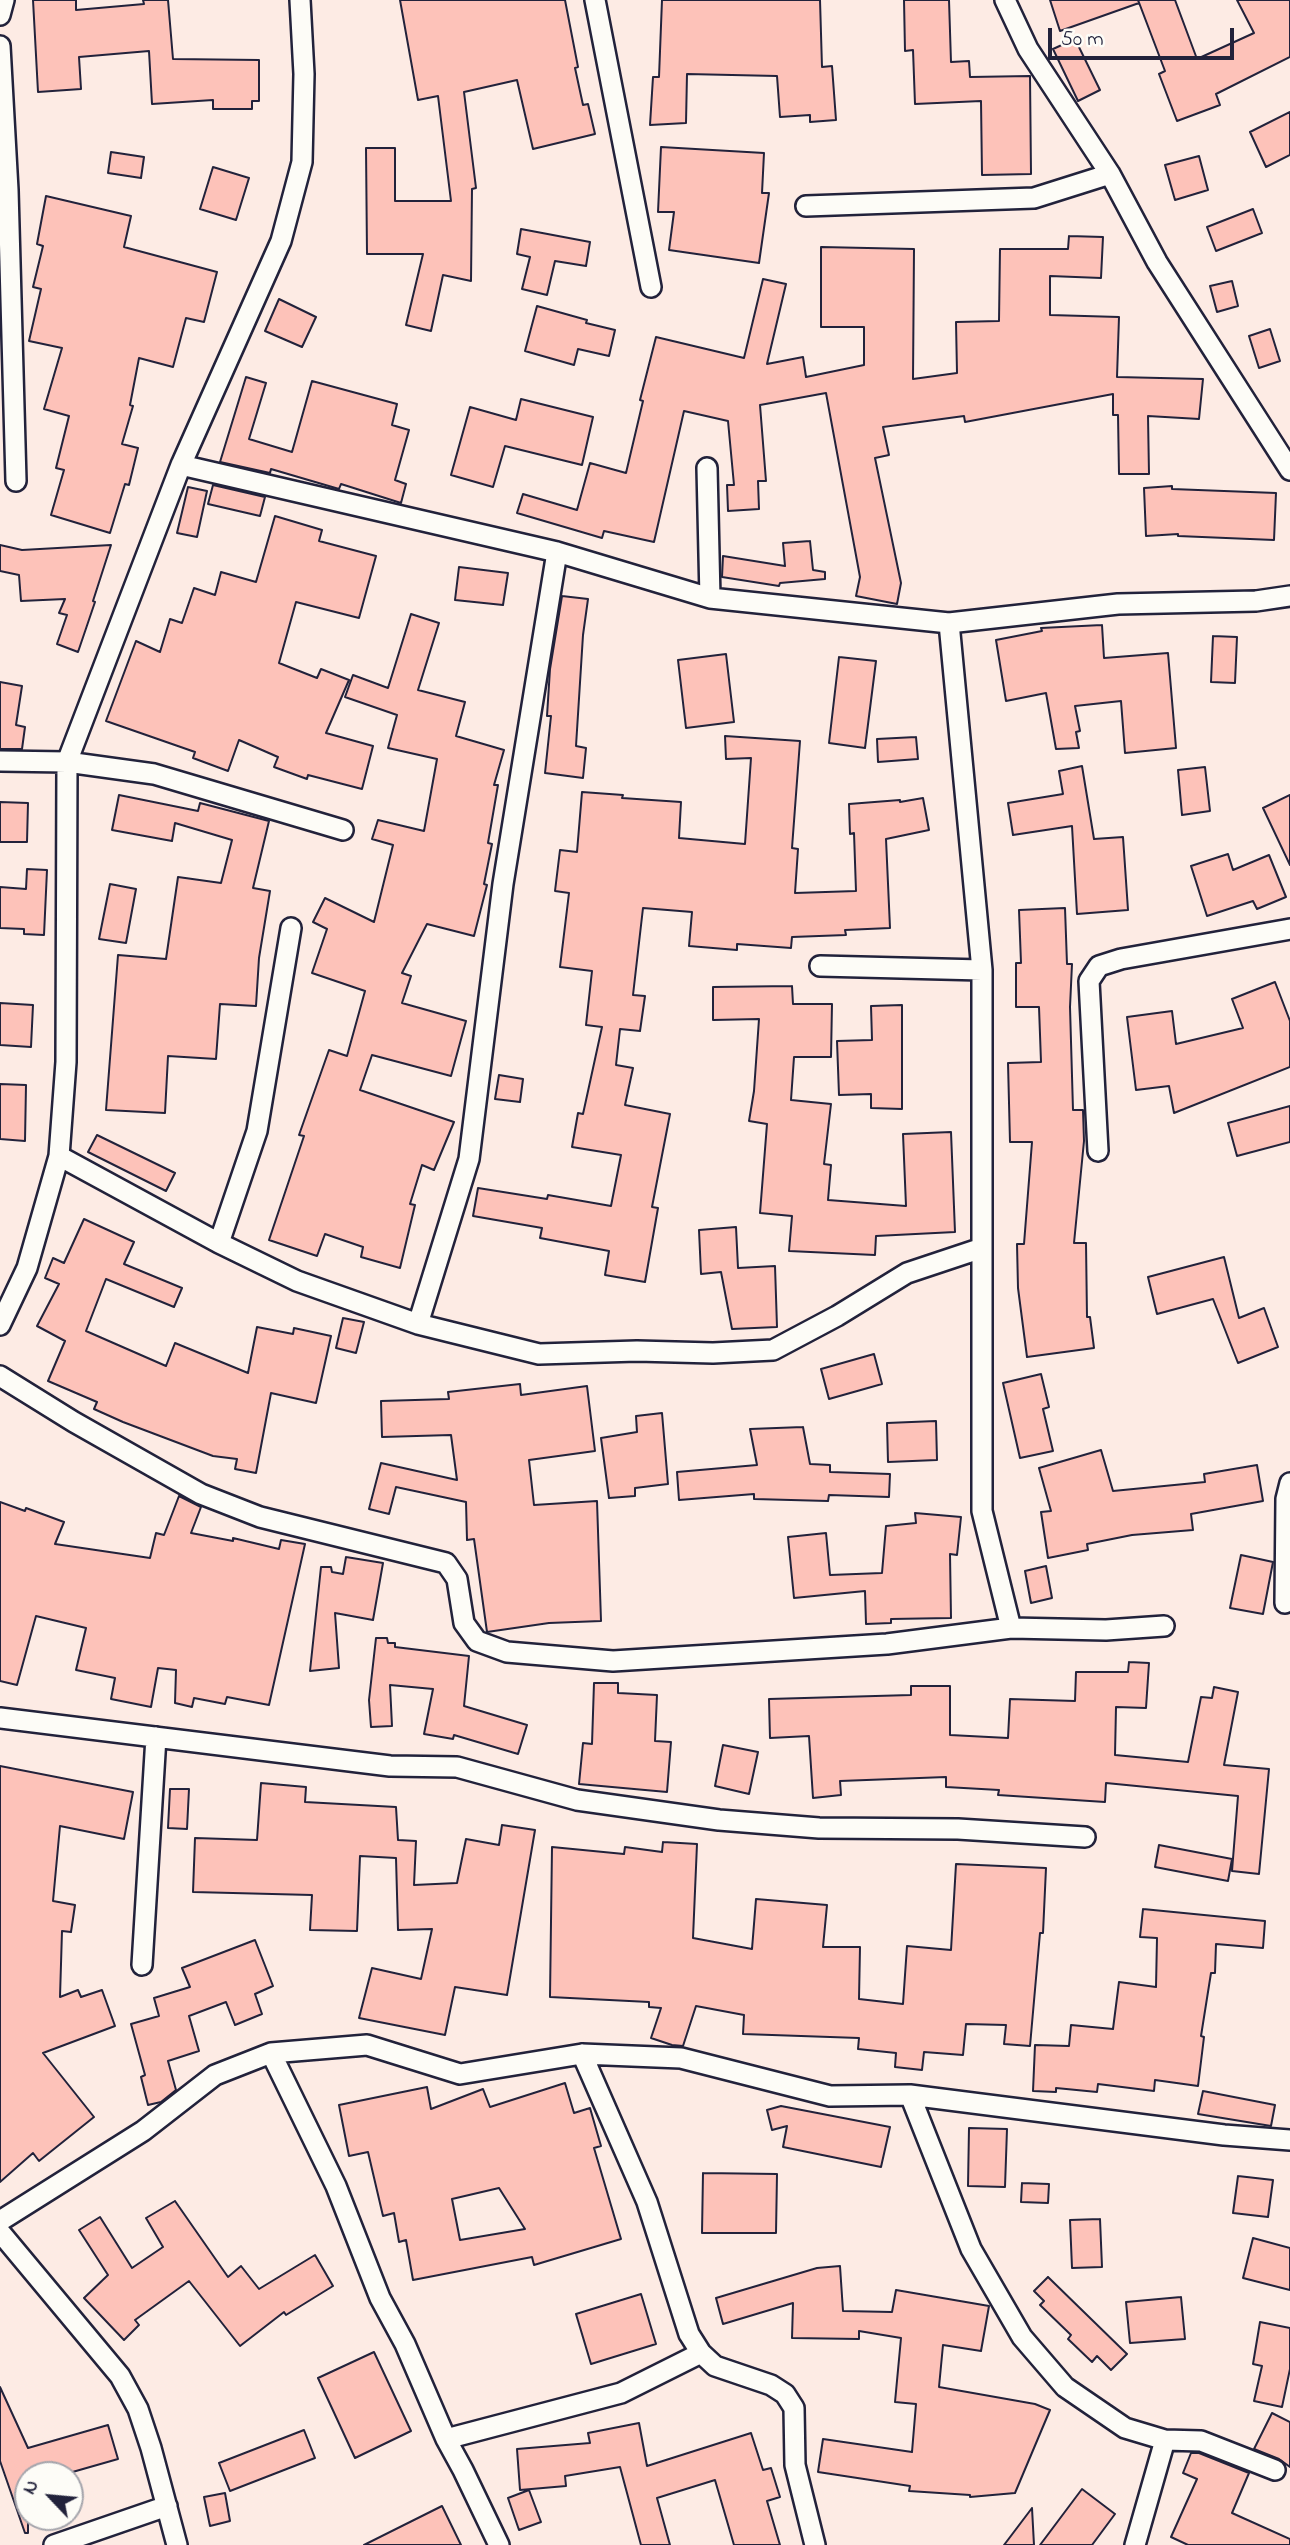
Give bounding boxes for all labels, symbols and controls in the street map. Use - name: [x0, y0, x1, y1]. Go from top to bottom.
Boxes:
- scale bar: [1052, 14, 1238, 58]
- text: 50 m: [1061, 25, 1104, 55]
- north arrow: [14, 2461, 84, 2531]
- text: N: [17, 2476, 46, 2499]

